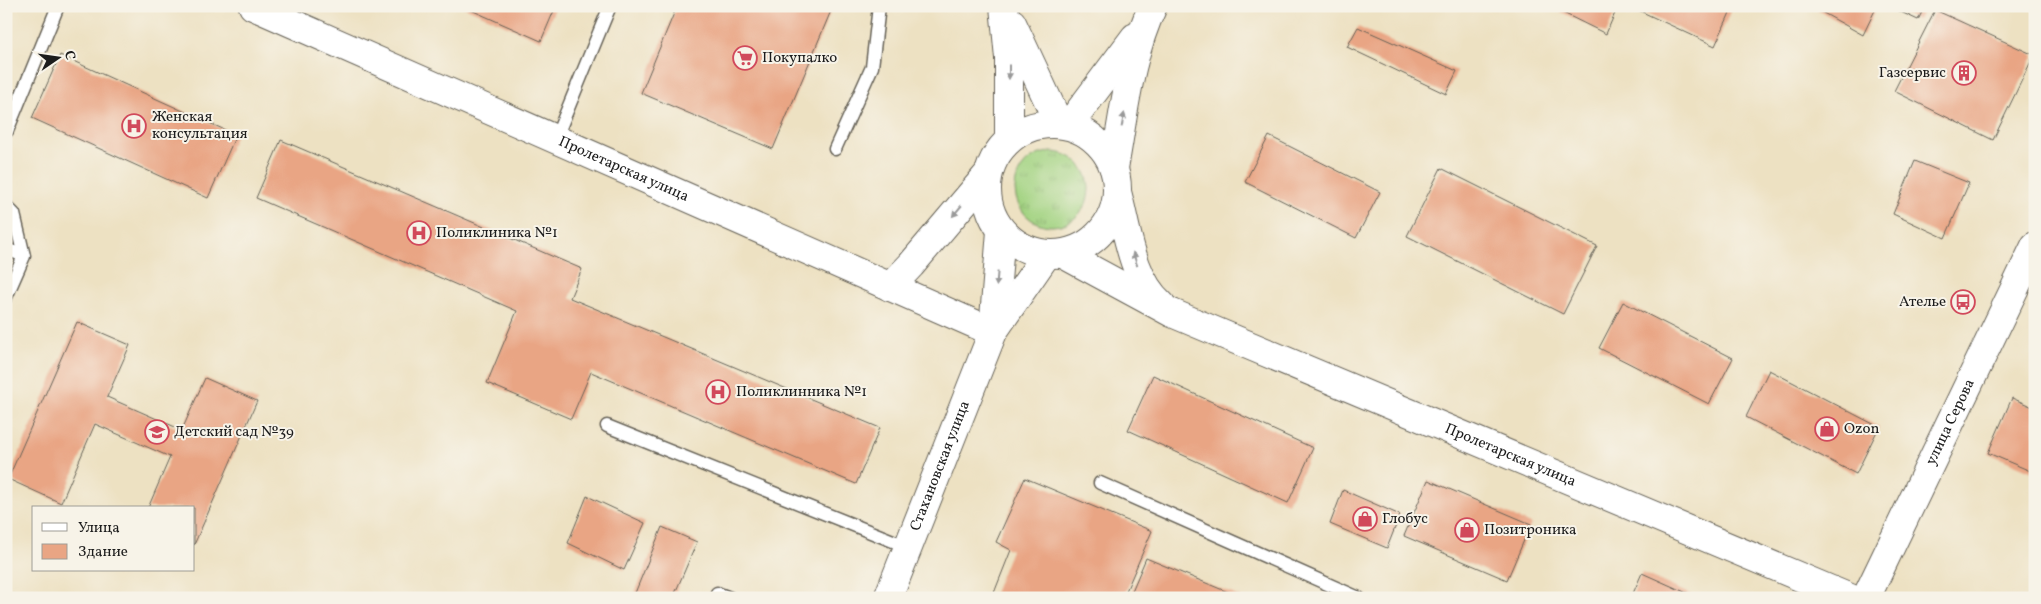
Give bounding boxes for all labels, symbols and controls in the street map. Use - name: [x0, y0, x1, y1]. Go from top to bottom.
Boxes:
- north arrow: [32, 32, 82, 82]
- supermarket icon: Покупалко: [732, 45, 758, 71]
- place label: Покупалко: [762, 48, 837, 69]
- text: С: [59, 49, 79, 62]
- building icon: Газсервис: [1951, 60, 1977, 86]
- place label: Газсервис: [1879, 63, 1946, 84]
- one-way arrow: [1005, 64, 1013, 80]
- place label: Женская консультация: [152, 107, 248, 145]
- one-way arrow: [1119, 112, 1127, 128]
- hospital icon: Женская консультация: [121, 113, 147, 139]
- street label: Пролетарская улица: [555, 131, 692, 207]
- one-way arrow: [951, 205, 962, 218]
- hospital icon: Поликлиника №1: [406, 220, 432, 246]
- place label: Поликлиника №1: [436, 223, 558, 244]
- one-way arrow: [1131, 252, 1139, 267]
- one-way arrow: [993, 272, 1001, 288]
- bus stop icon: Ателье: [1950, 289, 1976, 315]
- place label: Ателье: [1899, 292, 1946, 313]
- street label: улица Серова: [1921, 376, 1980, 469]
- hospital icon: Поликлинника №1: [705, 379, 731, 405]
- place label: Поликлинника №1: [736, 382, 867, 403]
- street label: Стахановская улица: [905, 398, 975, 534]
- shop icon: Ozon: [1814, 416, 1840, 442]
- street label: Пролетарская улица: [1442, 418, 1579, 492]
- school or university icon: Детский сад №39: [144, 419, 170, 445]
- place label: Ozon: [1844, 419, 1879, 440]
- place label: Детский сад №39: [174, 422, 294, 443]
- legend: [32, 506, 195, 572]
- shop icon: Глобус: [1352, 506, 1378, 532]
- place label: Глобус: [1382, 509, 1428, 530]
- shop icon: Позитроника: [1454, 517, 1480, 543]
- text: Улица: [78, 518, 120, 539]
- place label: Позитроника: [1484, 520, 1577, 541]
- text: Здание: [78, 542, 128, 563]

